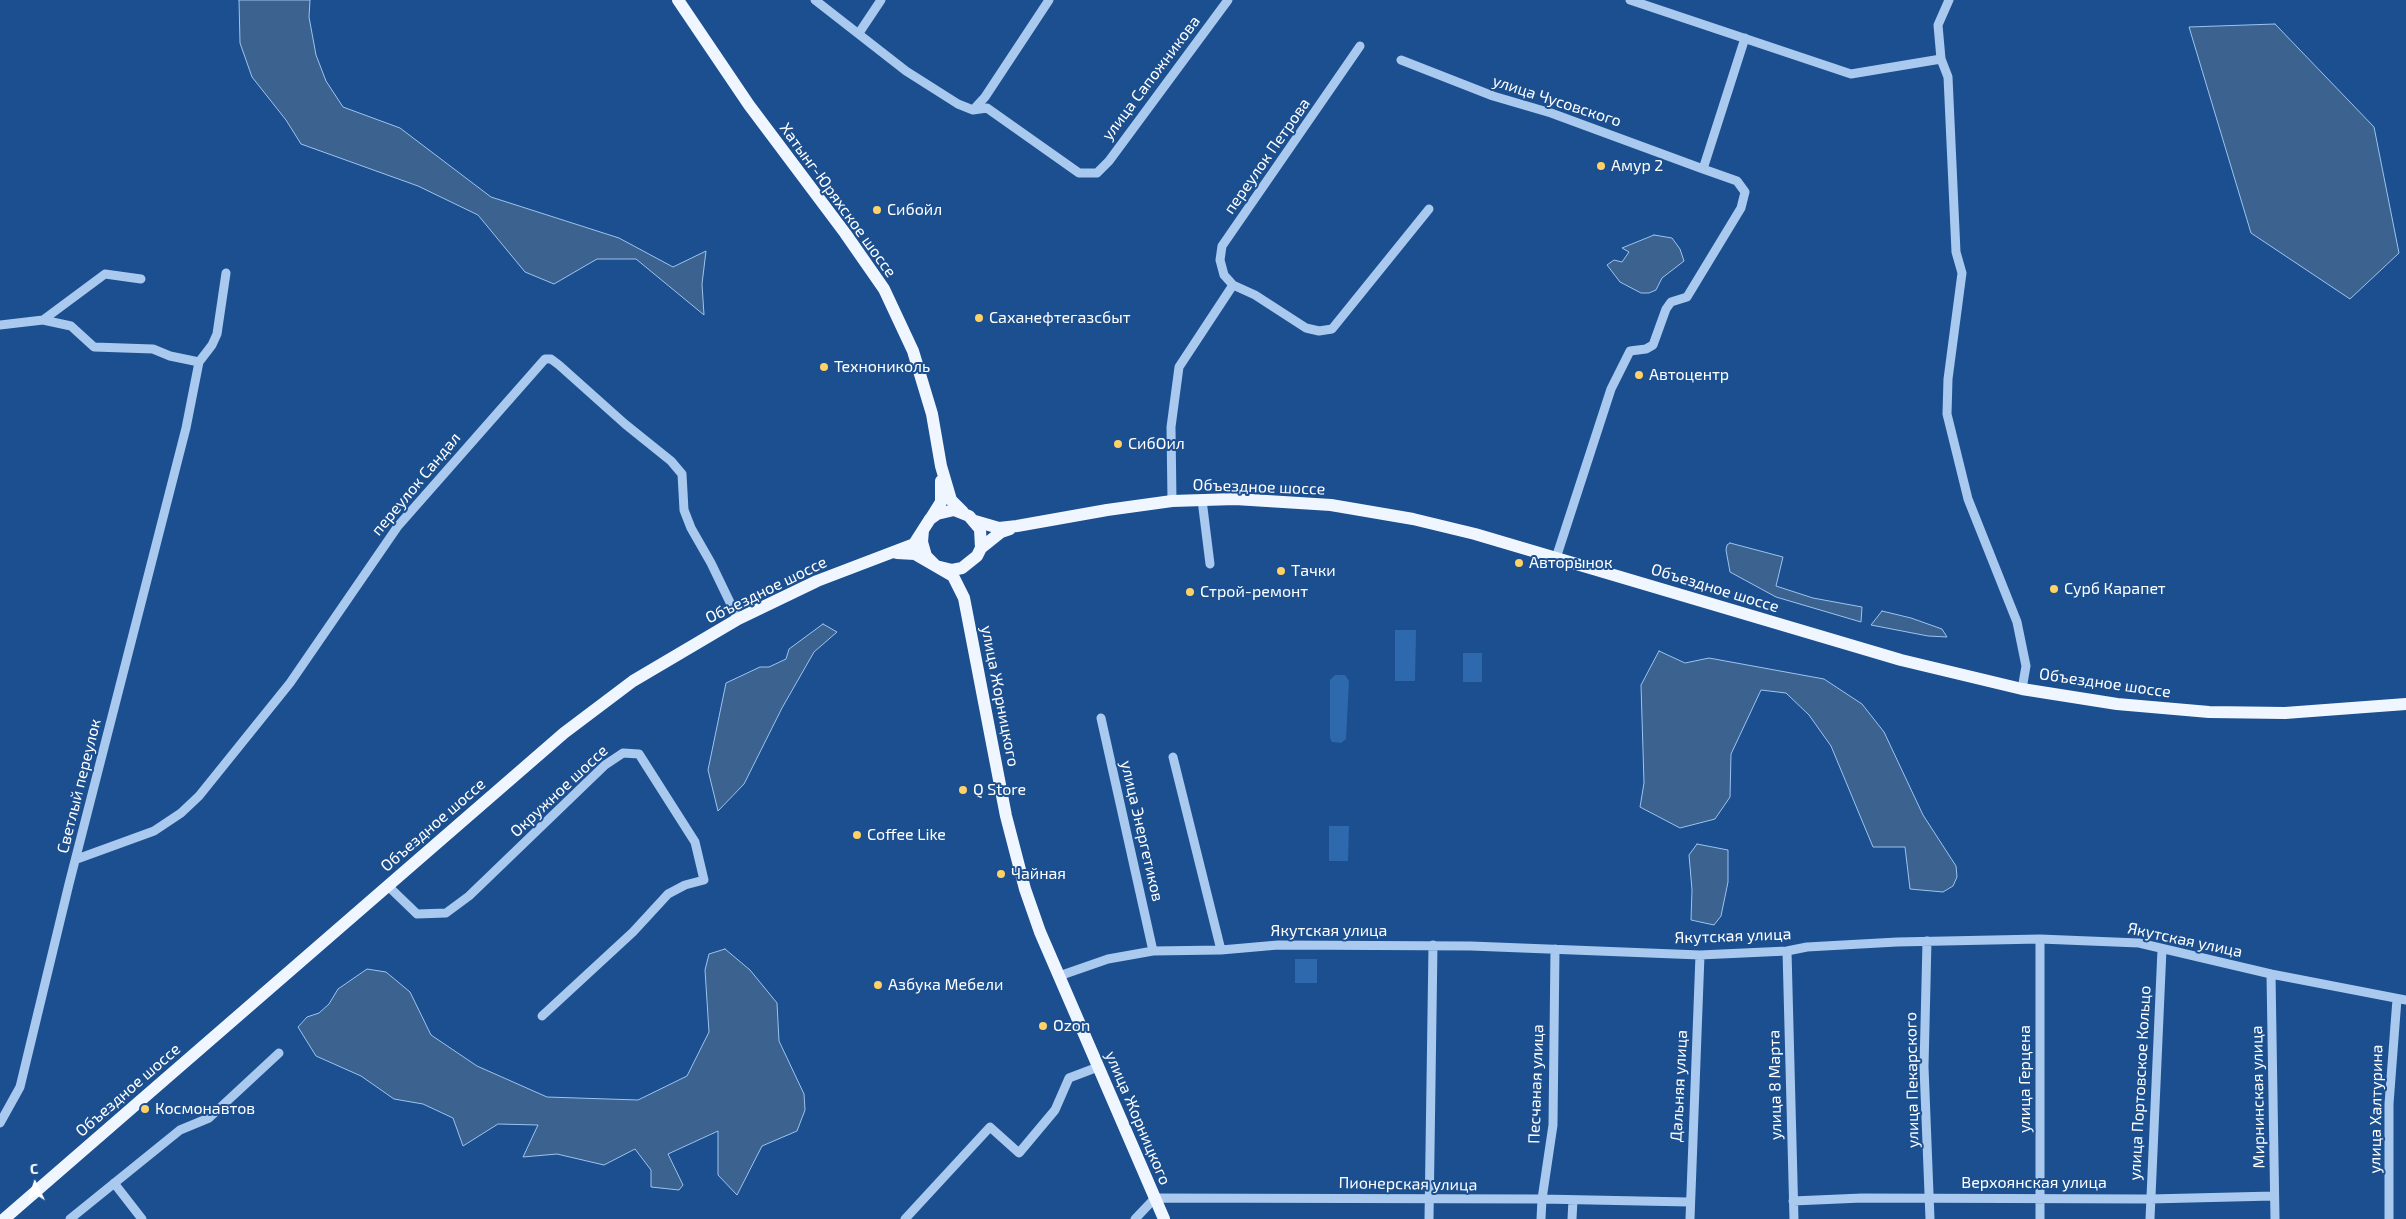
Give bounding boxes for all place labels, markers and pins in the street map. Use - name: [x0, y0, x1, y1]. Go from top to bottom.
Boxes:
- place label: Амур 2: [1611, 156, 1663, 176]
- marker: Амур 2: [1595, 160, 1607, 172]
- place label: Сибойл: [887, 200, 942, 220]
- marker: Сибойл: [871, 204, 883, 216]
- place label: Саханефтегазсбыт: [989, 308, 1131, 328]
- marker: Саханефтегазсбыт: [973, 312, 985, 324]
- place label: Технониколь: [834, 357, 930, 377]
- marker: Технониколь: [818, 361, 830, 373]
- place label: Автоцентр: [1649, 365, 1729, 385]
- marker: Автоцентр: [1633, 369, 1645, 381]
- place label: СибОил: [1128, 434, 1185, 454]
- marker: СибОил: [1112, 438, 1124, 450]
- place label: Авторынок: [1529, 553, 1612, 573]
- marker: Авторынок: [1513, 557, 1525, 569]
- place label: Тачки: [1291, 561, 1336, 581]
- marker: Тачки: [1275, 565, 1287, 577]
- place label: Сурб Карапет: [2064, 579, 2166, 599]
- place label: Строй-ремонт: [1200, 582, 1308, 602]
- marker: Сурб Карапет: [2048, 583, 2060, 595]
- marker: Строй-ремонт: [1184, 586, 1196, 598]
- place label: Q Store: [973, 780, 1026, 800]
- marker: Q Store: [957, 784, 969, 796]
- place label: Coffee Like: [867, 825, 946, 845]
- marker: Coffee Like: [851, 829, 863, 841]
- place label: Чайная: [1011, 864, 1066, 884]
- marker: Чайная: [995, 868, 1007, 880]
- place label: Азбука Мебели: [888, 975, 1003, 995]
- marker: Азбука Мебели: [872, 979, 884, 991]
- place label: Ozon: [1053, 1016, 1090, 1036]
- marker: Ozon: [1037, 1020, 1049, 1032]
- place label: Космонавтов: [155, 1099, 255, 1119]
- marker: Космонавтов: [139, 1103, 151, 1115]

